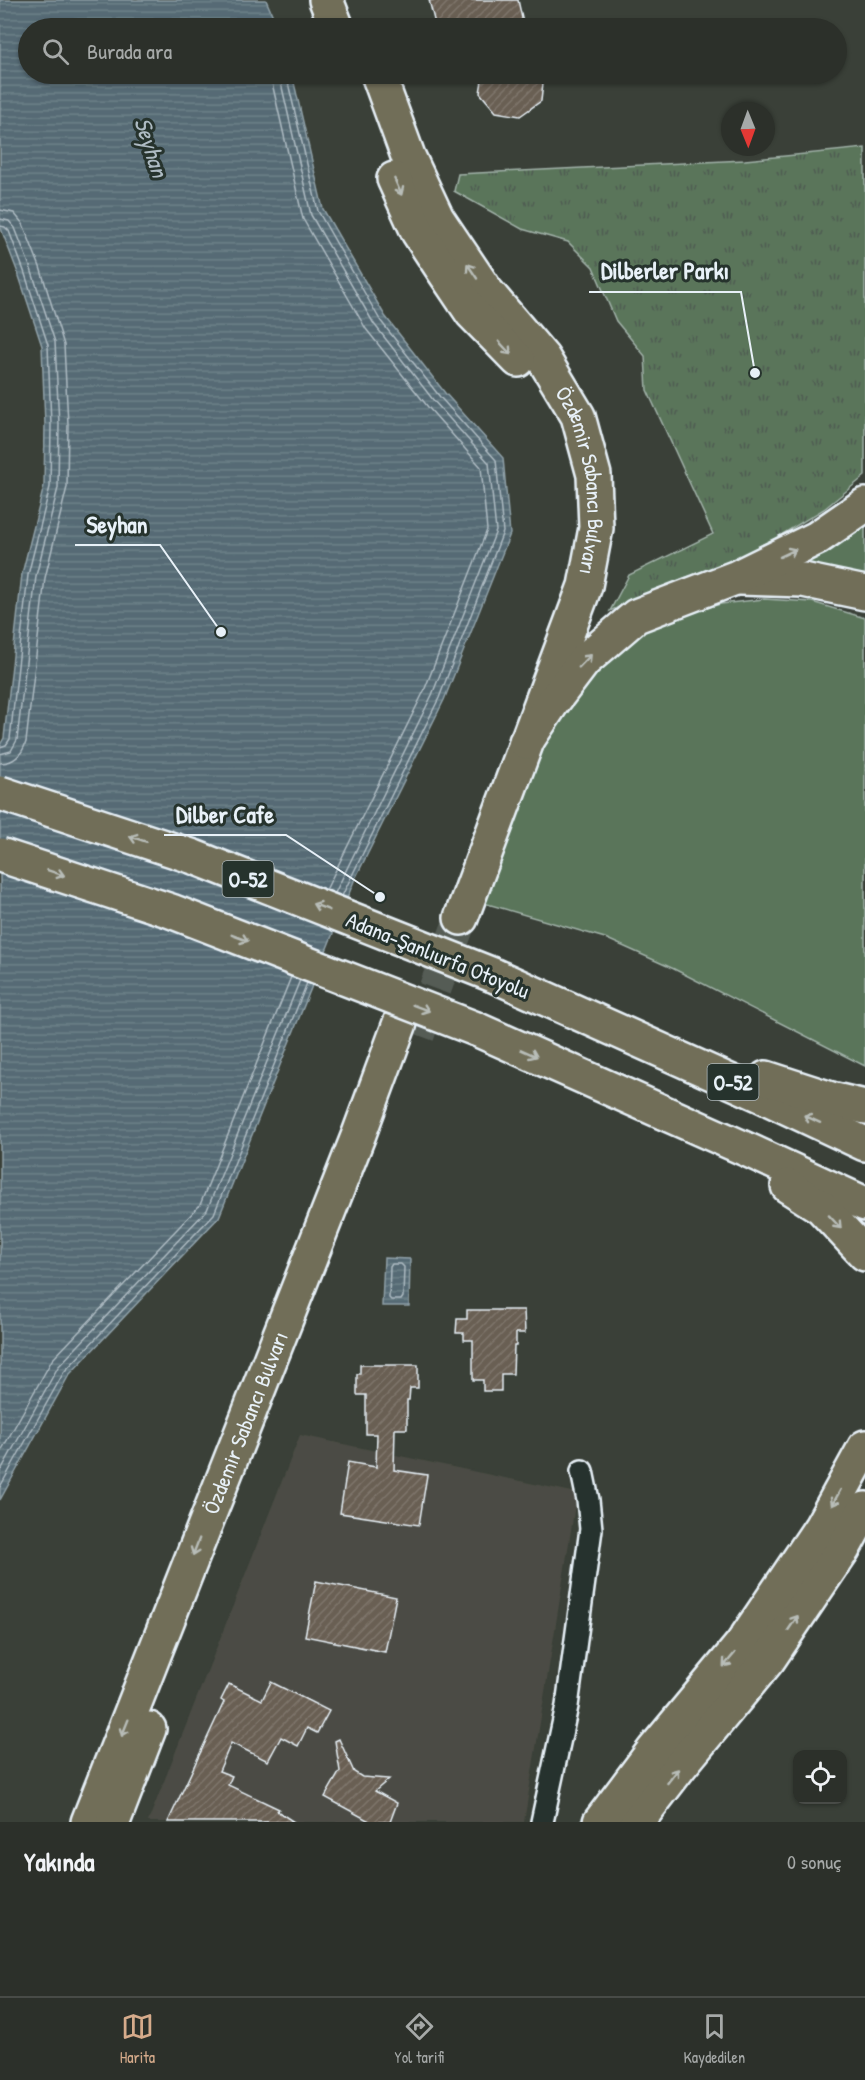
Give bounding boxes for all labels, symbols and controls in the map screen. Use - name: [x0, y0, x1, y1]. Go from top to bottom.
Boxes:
- search box: [18, 18, 847, 84]
- icon: search: [39, 35, 72, 68]
- text: Burada ara: [87, 36, 172, 66]
- north arrow: [721, 102, 775, 156]
- water label: Seyhan: [126, 113, 177, 183]
- one-way arrow: [393, 177, 404, 195]
- callout: Dilberler Parkı: [589, 250, 741, 292]
- text: Dilberler Parkı: [601, 254, 729, 286]
- one-way arrow: [466, 263, 478, 279]
- one-way arrow: [498, 340, 513, 355]
- street label: Özdemir Sabancı Bulvarı: [548, 380, 611, 577]
- callout: Seyhan: [75, 503, 160, 545]
- text: Seyhan: [86, 508, 148, 541]
- one-way arrow: [778, 546, 796, 558]
- one-way arrow: [578, 654, 592, 669]
- callout: Dilber Cafe: [164, 793, 286, 835]
- text: Dilber Cafe: [176, 798, 274, 830]
- one-way arrow: [129, 833, 148, 844]
- road number: O-52: [222, 861, 274, 897]
- one-way arrow: [46, 868, 65, 879]
- one-way arrow: [312, 901, 331, 912]
- street label: Adana-Şanlıurfa Otoyolu: [342, 905, 534, 1006]
- one-way arrow: [230, 933, 248, 944]
- one-way arrow: [412, 1003, 430, 1014]
- one-way arrow: [520, 1047, 538, 1059]
- road number: O-52: [708, 1064, 758, 1100]
- one-way arrow: [804, 1113, 822, 1125]
- one-way arrow: [828, 1214, 842, 1229]
- street label: Özdemir Sabancı Bulvarı: [196, 1327, 295, 1519]
- one-way arrow: [830, 1489, 842, 1506]
- one-way arrow: [190, 1537, 201, 1556]
- one-way arrow: [787, 1614, 800, 1631]
- one-way arrow: [722, 1652, 735, 1668]
- one-way arrow: [119, 1719, 130, 1737]
- map controls: [793, 1750, 847, 1804]
- button: locate: [793, 1750, 847, 1804]
- one-way arrow: [667, 1768, 679, 1784]
- text: Yakında: [24, 1844, 94, 1879]
- text: 0 sonuç: [787, 1848, 841, 1875]
- tab: Harita: [120, 2010, 155, 2068]
- tab: Yol tarifi: [395, 2010, 444, 2068]
- tab: Kaydedilen: [684, 2010, 745, 2068]

